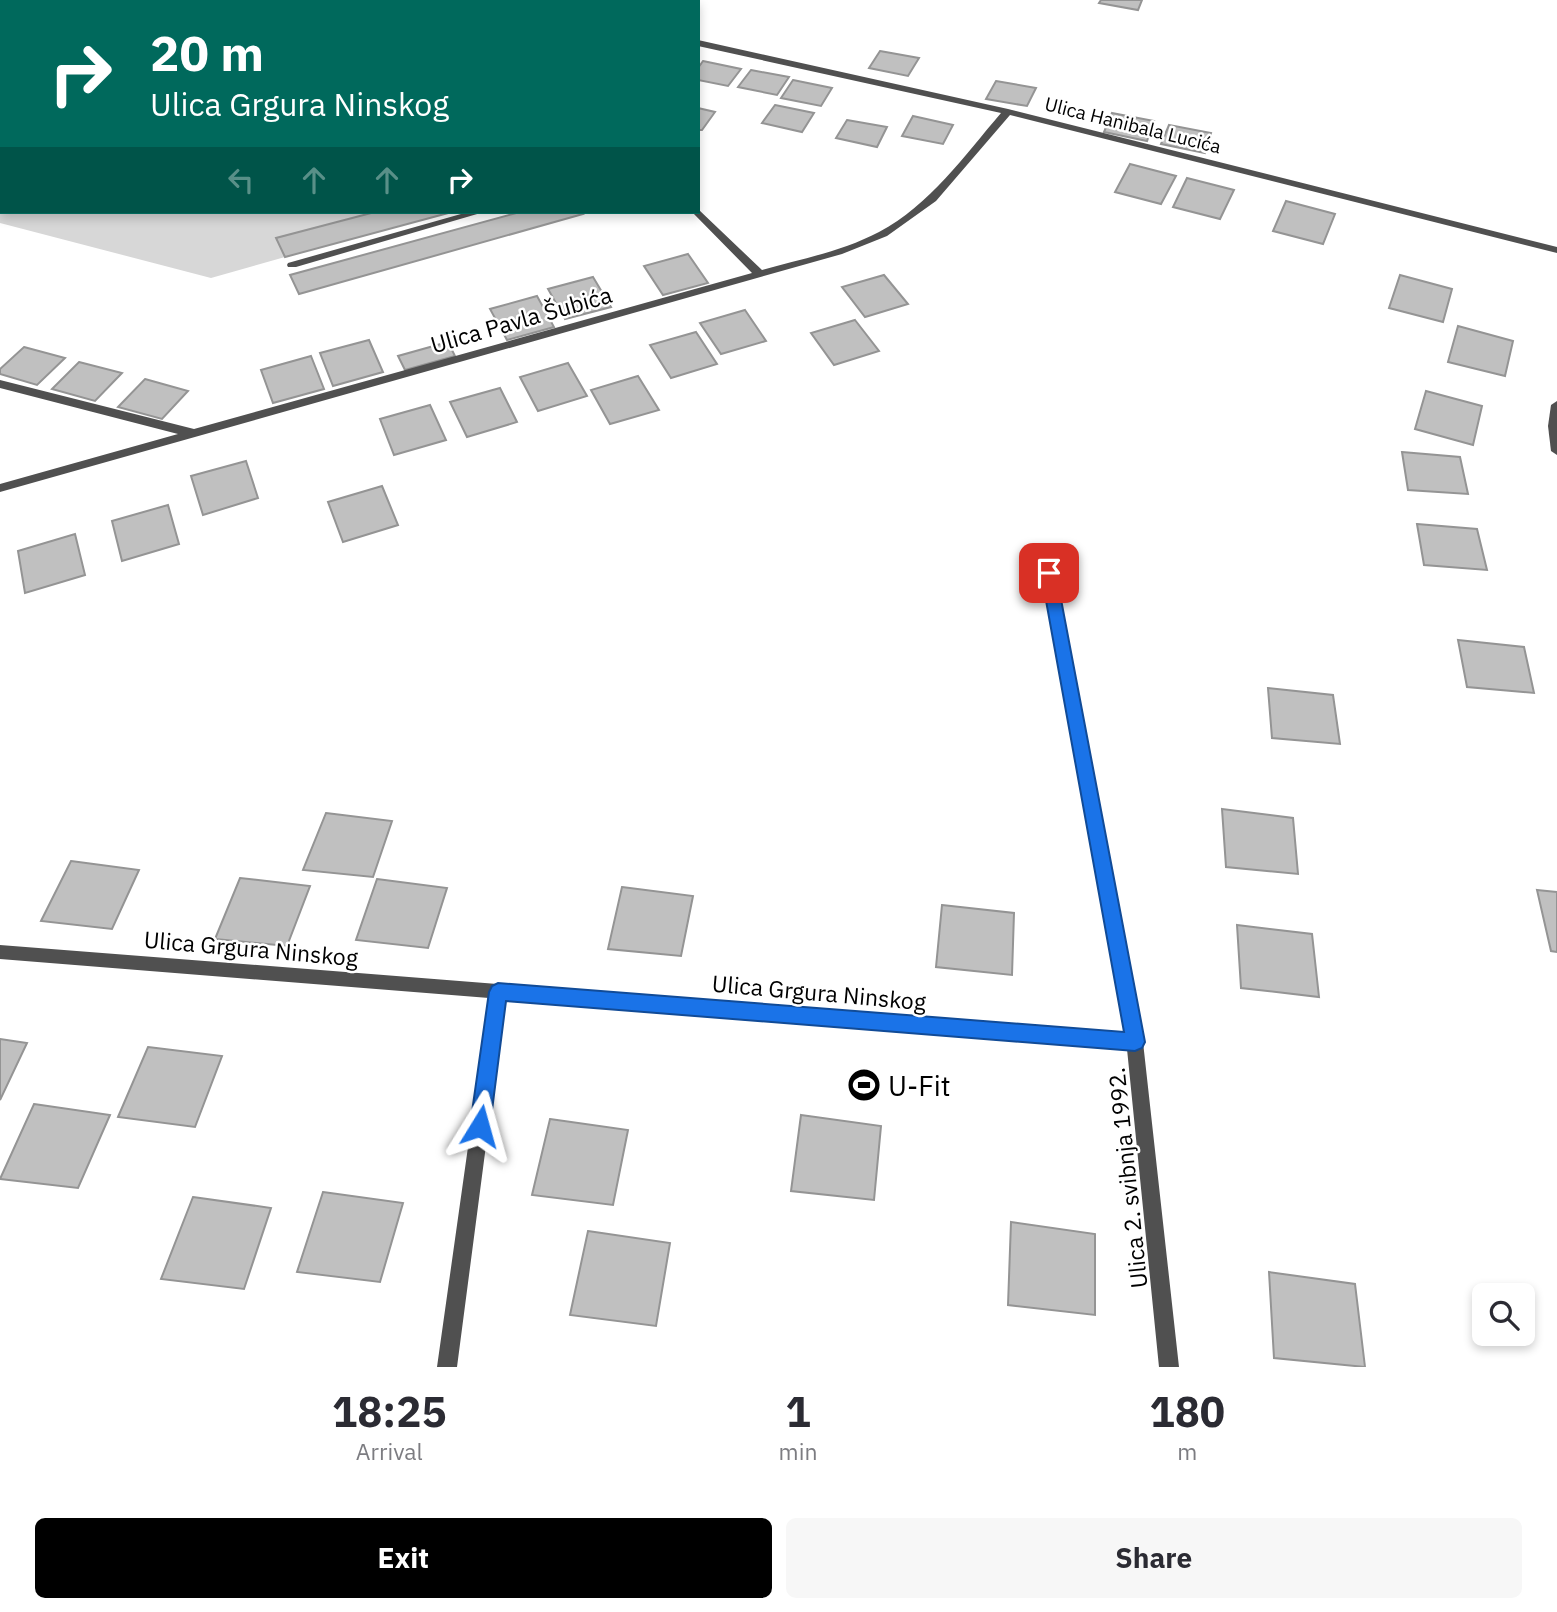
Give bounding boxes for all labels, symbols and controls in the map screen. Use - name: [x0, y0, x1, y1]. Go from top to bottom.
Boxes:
- text: 20 m: [150, 21, 264, 84]
- icon: right: [35, 28, 126, 119]
- text: Ulica Grgura Ninskog: [150, 83, 449, 125]
- street label: Ulica Hanibala Lucića: [1042, 91, 1224, 159]
- icon: left: [222, 161, 260, 199]
- icon: ahead: [295, 161, 333, 199]
- icon: ahead: [368, 161, 406, 199]
- icon: right: [441, 161, 479, 199]
- street label: Ulica Pavla Šubića: [427, 279, 615, 359]
- pin: [1019, 543, 1079, 603]
- icon: arrive: [1030, 554, 1068, 592]
- street label: Ulica Grgura Ninskog: [143, 924, 359, 972]
- street label: Ulica Grgura Ninskog: [711, 968, 927, 1016]
- sports icon: U-Fit: [845, 1066, 883, 1104]
- street label: Ulica 2. svibnja 1992.: [1100, 1066, 1154, 1290]
- place label: U-Fit: [888, 1067, 951, 1104]
- position arrow: [443, 1089, 517, 1163]
- map controls: [1472, 1283, 1535, 1346]
- button: search: [1472, 1283, 1535, 1346]
- text: 18:25: [332, 1384, 447, 1439]
- text: 1: [785, 1384, 811, 1439]
- text: 180: [1149, 1384, 1225, 1439]
- text: Arrival: [356, 1436, 423, 1466]
- text: min: [779, 1436, 817, 1466]
- text: m: [1177, 1436, 1197, 1466]
- button: Exit: [35, 1518, 772, 1598]
- button: Share: [786, 1518, 1522, 1598]

